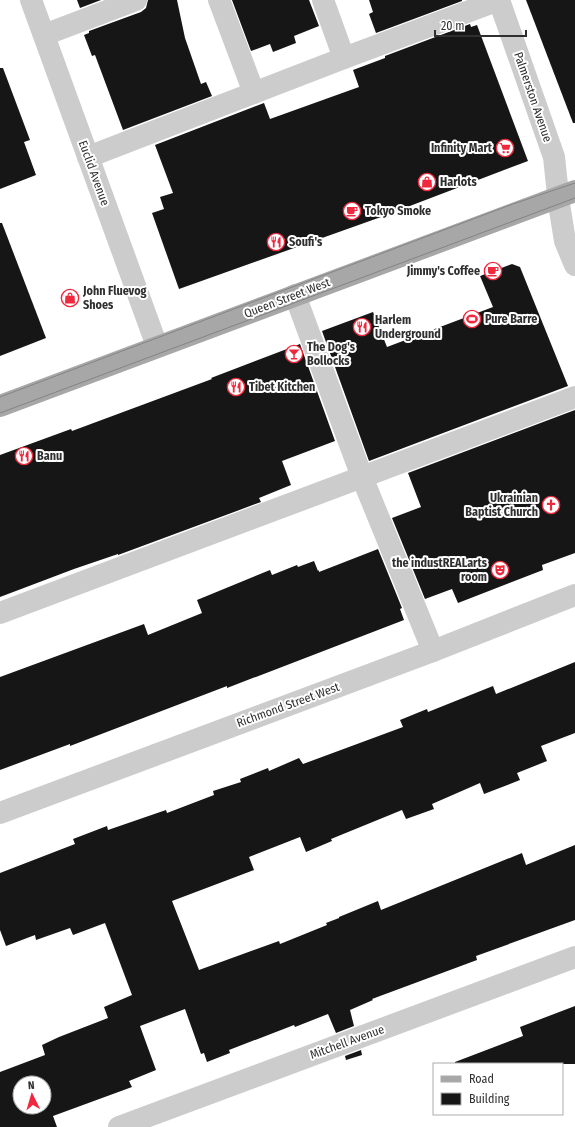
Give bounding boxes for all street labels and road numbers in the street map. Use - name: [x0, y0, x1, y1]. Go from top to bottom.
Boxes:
- street label: Palmerston Avenue: [511, 50, 555, 144]
- street label: Euclid Avenue: [76, 138, 112, 208]
- street label: Queen Street West: [242, 275, 332, 321]
- street label: Richmond Street West: [235, 680, 341, 730]
- street label: Mitchell Avenue: [308, 1022, 386, 1062]

